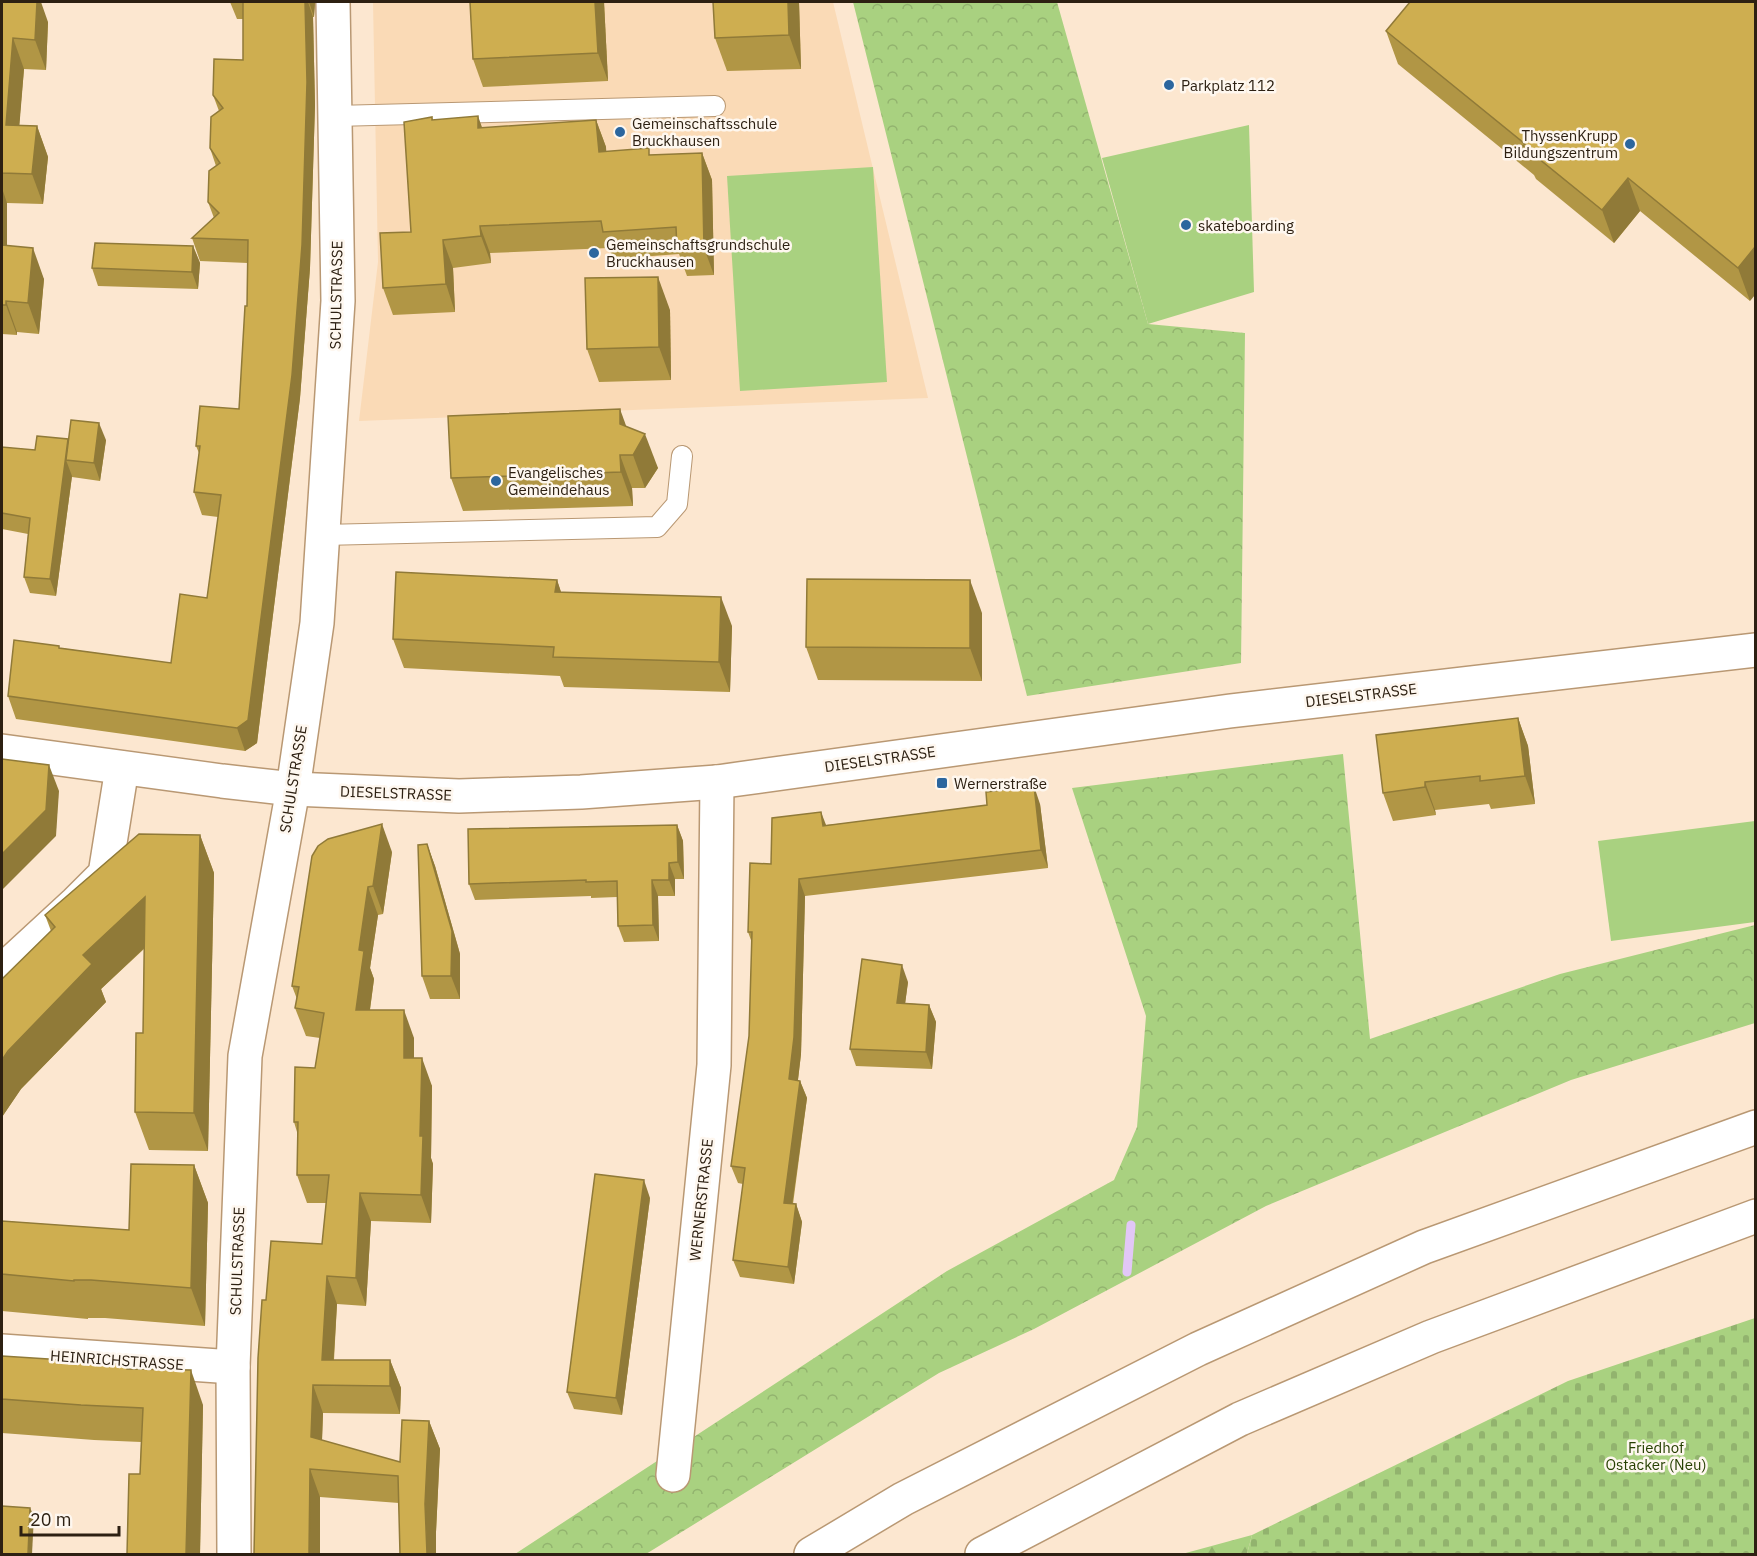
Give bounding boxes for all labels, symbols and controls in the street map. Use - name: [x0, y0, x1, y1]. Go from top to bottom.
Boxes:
- place label: Parkplatz 112: [1181, 76, 1275, 95]
- marker: Parkplatz 112: [1162, 78, 1176, 92]
- place label: Gemeinschaftsschule Bruckhausen: [632, 114, 777, 150]
- marker: Gemeinschaftsschule Bruckhausen: [613, 125, 627, 139]
- place label: ThyssenKrupp Bildungszentrum: [1504, 126, 1618, 162]
- marker: ThyssenKrupp Bildungszentrum: [1623, 137, 1637, 151]
- place label: skateboarding: [1198, 216, 1294, 235]
- marker: skateboarding: [1179, 218, 1193, 232]
- place label: Gemeinschaftsgrundschule Bruckhausen: [606, 235, 790, 271]
- street label: SCHULSTRASSE: [326, 241, 346, 349]
- marker: Gemeinschaftsgrundschule Bruckhausen: [587, 246, 601, 260]
- place label: Evangelisches Gemeindehaus: [508, 463, 610, 499]
- marker: Evangelisches Gemeindehaus: [489, 474, 503, 488]
- street label: DIESELSTRASSE: [1304, 679, 1418, 711]
- street label: SCHULSTRASSE: [275, 724, 311, 834]
- street label: DIESELSTRASSE: [823, 742, 937, 776]
- place label: Wernerstraße: [954, 774, 1047, 793]
- marker: Wernerstraße: [935, 776, 949, 790]
- street label: DIESELSTRASSE: [340, 782, 452, 804]
- street label: WERNERSTRASSE: [685, 1138, 717, 1262]
- street label: SCHULSTRASSE: [226, 1206, 248, 1316]
- street label: HEINRICHSTRASSE: [50, 1346, 184, 1374]
- park label: Friedhof Ostacker (Neu): [1606, 1438, 1706, 1474]
- scale bar: [21, 1499, 118, 1537]
- text: 20 m: [30, 1508, 72, 1531]

